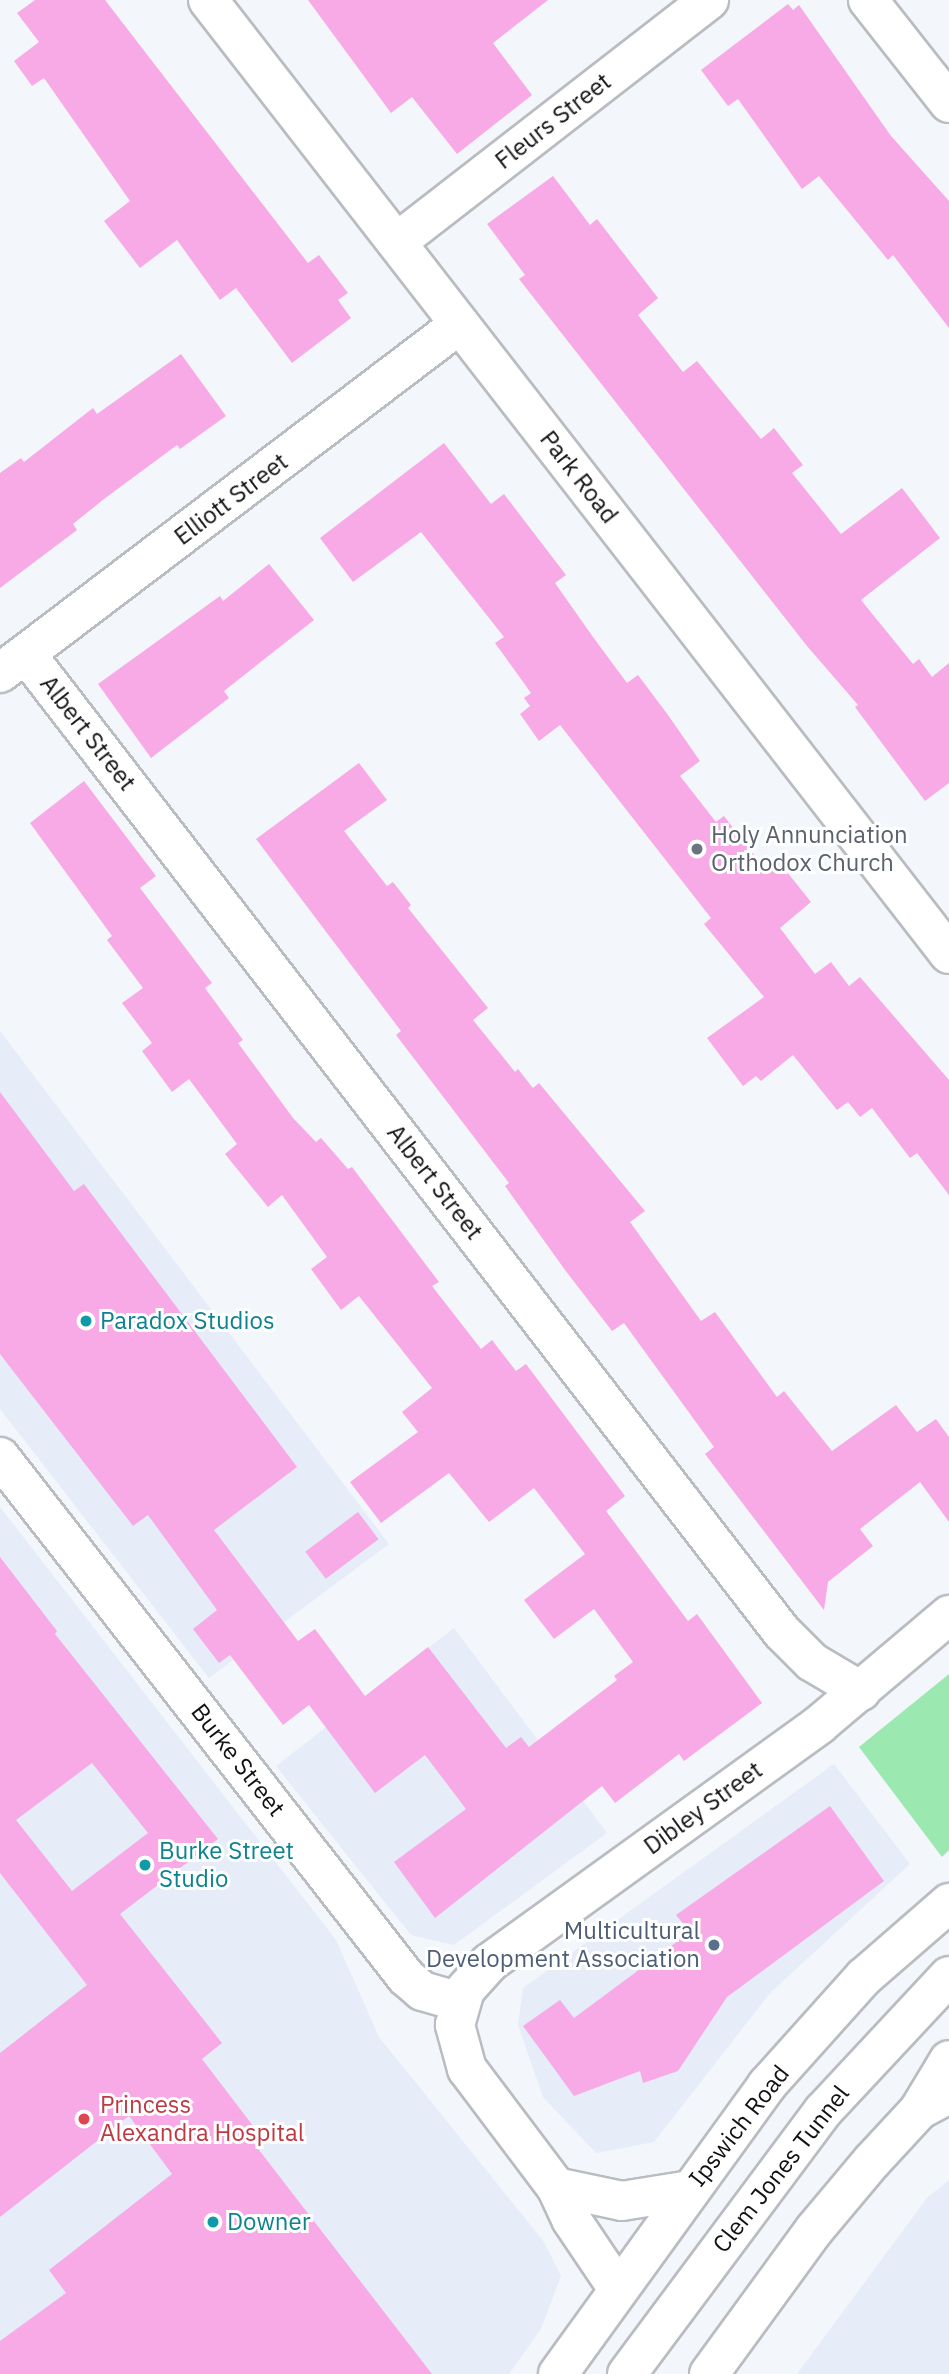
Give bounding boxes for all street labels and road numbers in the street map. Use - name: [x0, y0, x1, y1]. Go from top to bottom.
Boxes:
- street label: Fleurs Street: [489, 67, 617, 175]
- street label: Park Road: [534, 425, 624, 529]
- street label: Elliott Street: [169, 447, 293, 551]
- street label: Albert Street: [34, 670, 142, 796]
- street label: Albert Street: [381, 1119, 489, 1245]
- street label: Burke Street: [185, 1698, 291, 1822]
- street label: Dibley Street: [638, 1755, 768, 1861]
- street label: Ipswich Road: [683, 2060, 795, 2192]
- street label: Clem Jones Tunnel: [707, 2080, 855, 2258]

